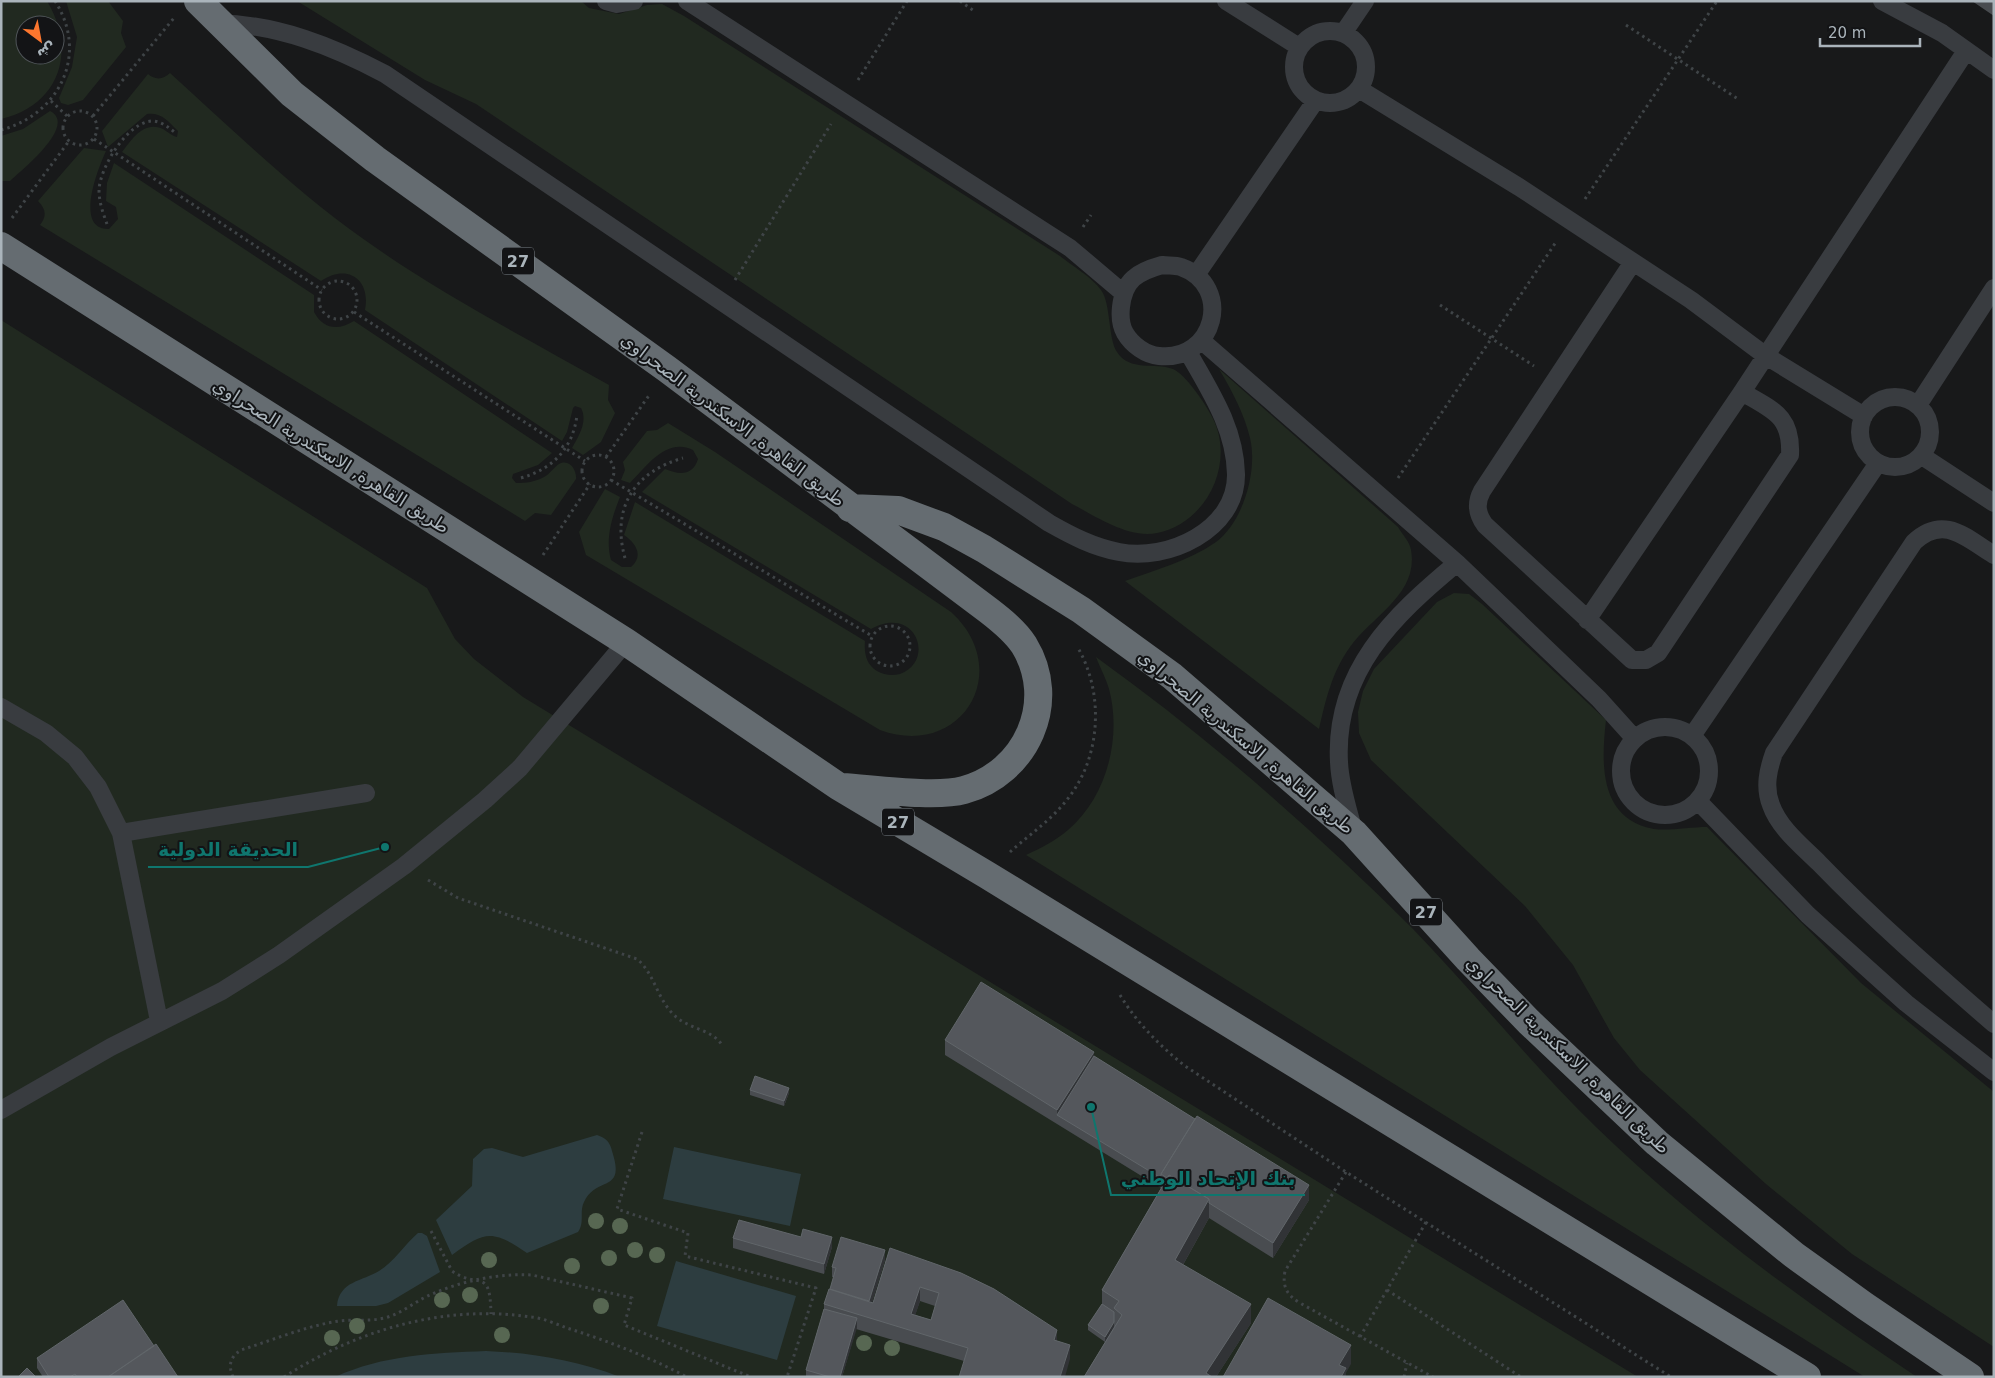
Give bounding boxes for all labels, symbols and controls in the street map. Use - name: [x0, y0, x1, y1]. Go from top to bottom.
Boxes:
- north arrow: [15, 15, 65, 65]
- scale bar: [1820, 15, 1920, 47]
- text: 20 m: [1828, 24, 1866, 42]
- text: ش: [34, 39, 59, 63]
- road number: 27: [502, 248, 534, 274]
- street label: طريق القاهرة, الاسكندرية الصحراوي: [617, 328, 849, 512]
- street label: طريق القاهرة, الاسكندرية الصحراوي: [209, 374, 453, 538]
- street label: طريق القاهرة, الاسكندرية الصحراوي: [1134, 645, 1358, 839]
- road number: 27: [882, 809, 914, 836]
- callout: الحديقة الدولية: [148, 833, 308, 867]
- text: الحديقة الدولية: [158, 838, 298, 861]
- road number: 27: [1410, 899, 1442, 926]
- street label: طريق القاهرة, الاسكندرية الصحراوي: [1461, 952, 1675, 1158]
- callout: بنك الإتحاد الوطني: [1111, 1161, 1305, 1195]
- text: بنك الإتحاد الوطني: [1121, 1167, 1295, 1190]

